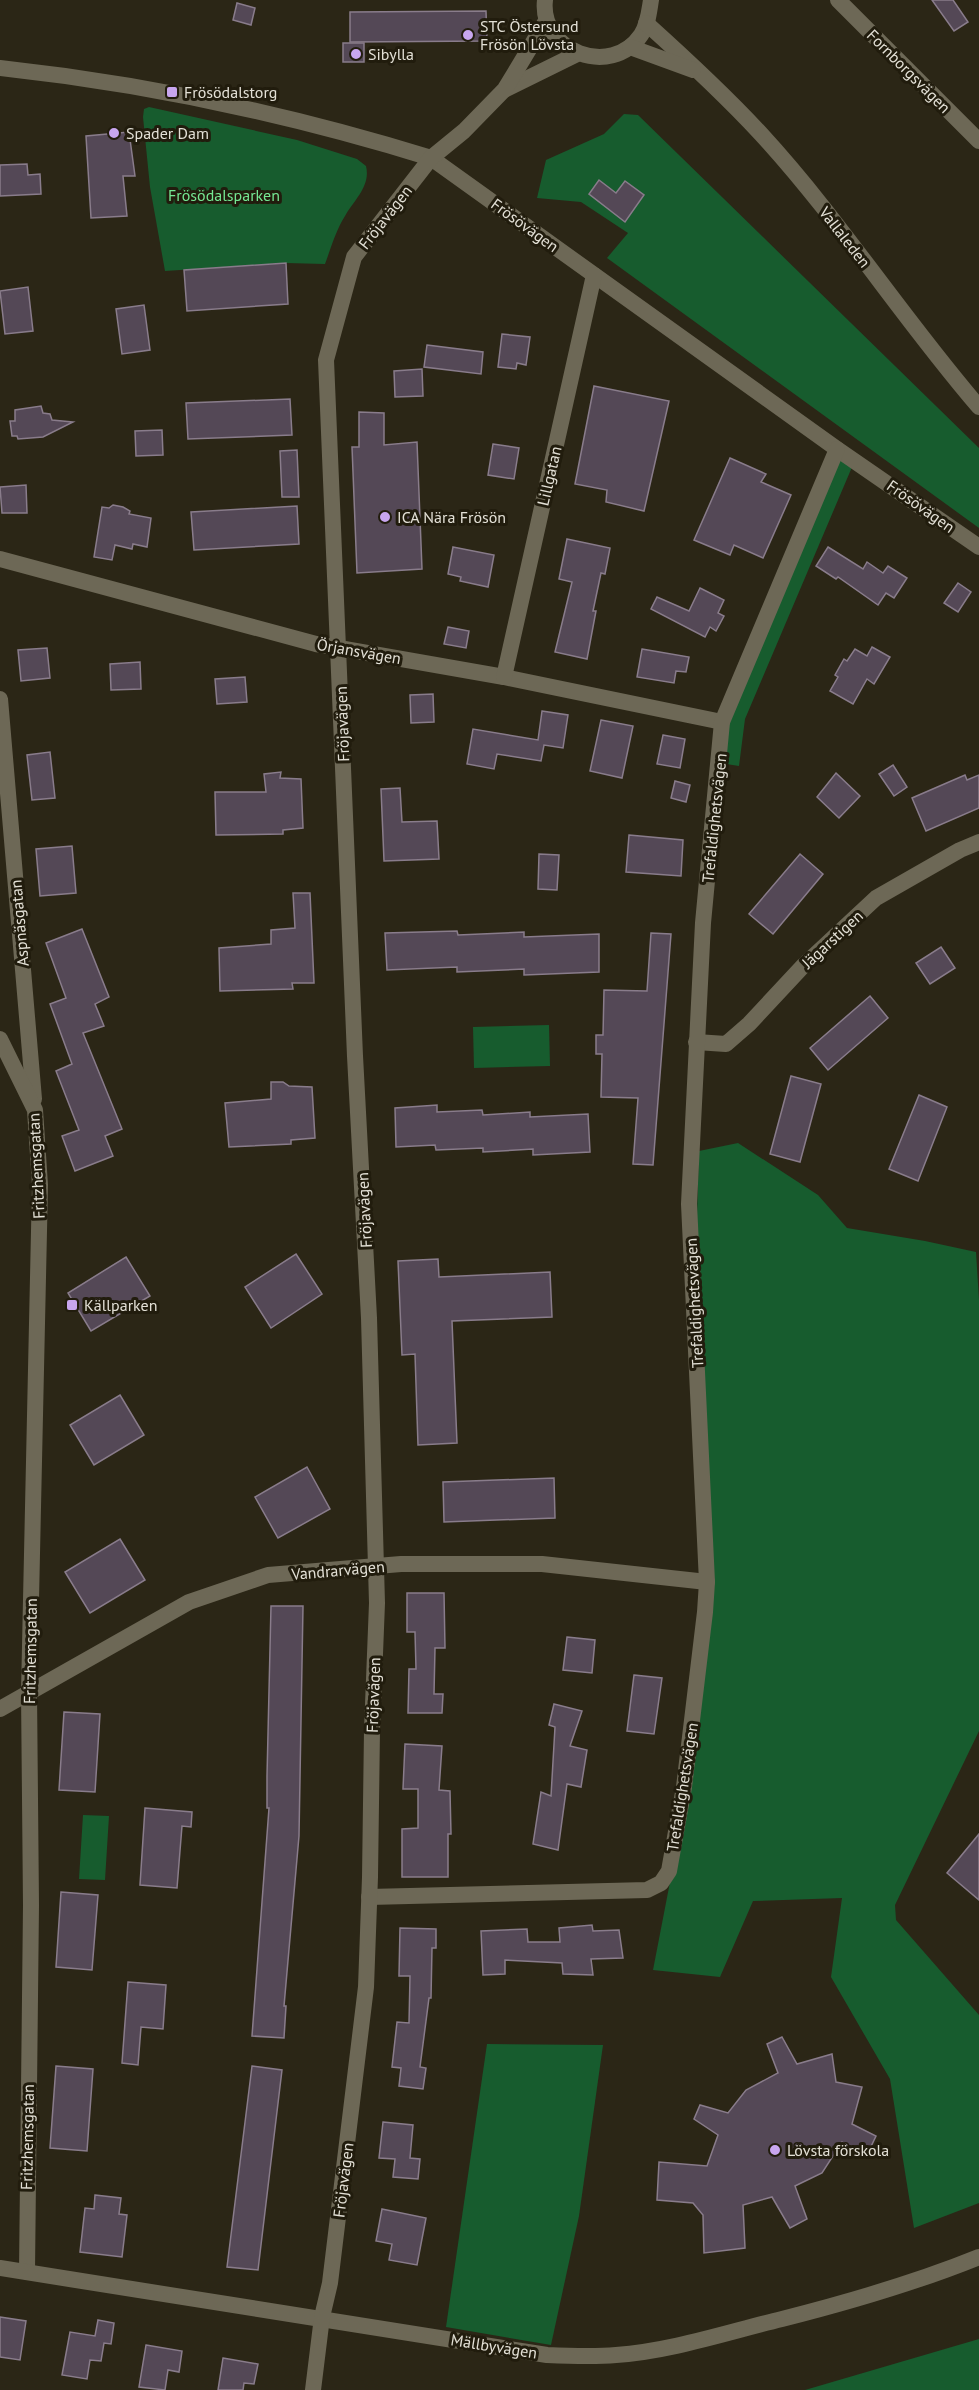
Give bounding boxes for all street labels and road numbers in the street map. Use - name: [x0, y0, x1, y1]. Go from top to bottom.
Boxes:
- street label: Fornborgsvägen: [863, 25, 955, 117]
- street label: Fröjavägen: [354, 181, 416, 253]
- street label: Frösövägen: [487, 194, 563, 256]
- street label: Vallaleden: [814, 202, 875, 271]
- street label: Lillgatan: [532, 444, 566, 508]
- street label: Frösövägen: [883, 475, 959, 537]
- street label: Örjansvägen: [315, 634, 403, 668]
- street label: Fröjavägen: [331, 686, 353, 762]
- street label: Trefaldighetsvägen: [697, 752, 731, 884]
- street label: Aspnäsgatan: [5, 879, 33, 967]
- street label: Jägarstigen: [796, 906, 867, 973]
- street label: Fritzhemsgatan: [23, 1113, 49, 1219]
- street label: Fröjavägen: [352, 1172, 376, 1248]
- street label: Trefaldighetsvägen: [681, 1237, 707, 1369]
- street label: Vandrarvägen: [290, 1556, 385, 1584]
- street label: Fritzhemsgatan: [19, 1598, 41, 1704]
- street label: Fröjavägen: [362, 1657, 384, 1733]
- street label: Trefaldighetsvägen: [662, 1721, 702, 1853]
- street label: Fritzhemsgatan: [16, 2084, 38, 2190]
- street label: Fröjavägen: [328, 2141, 358, 2219]
- street label: Mällbyvägen: [449, 2329, 539, 2363]

